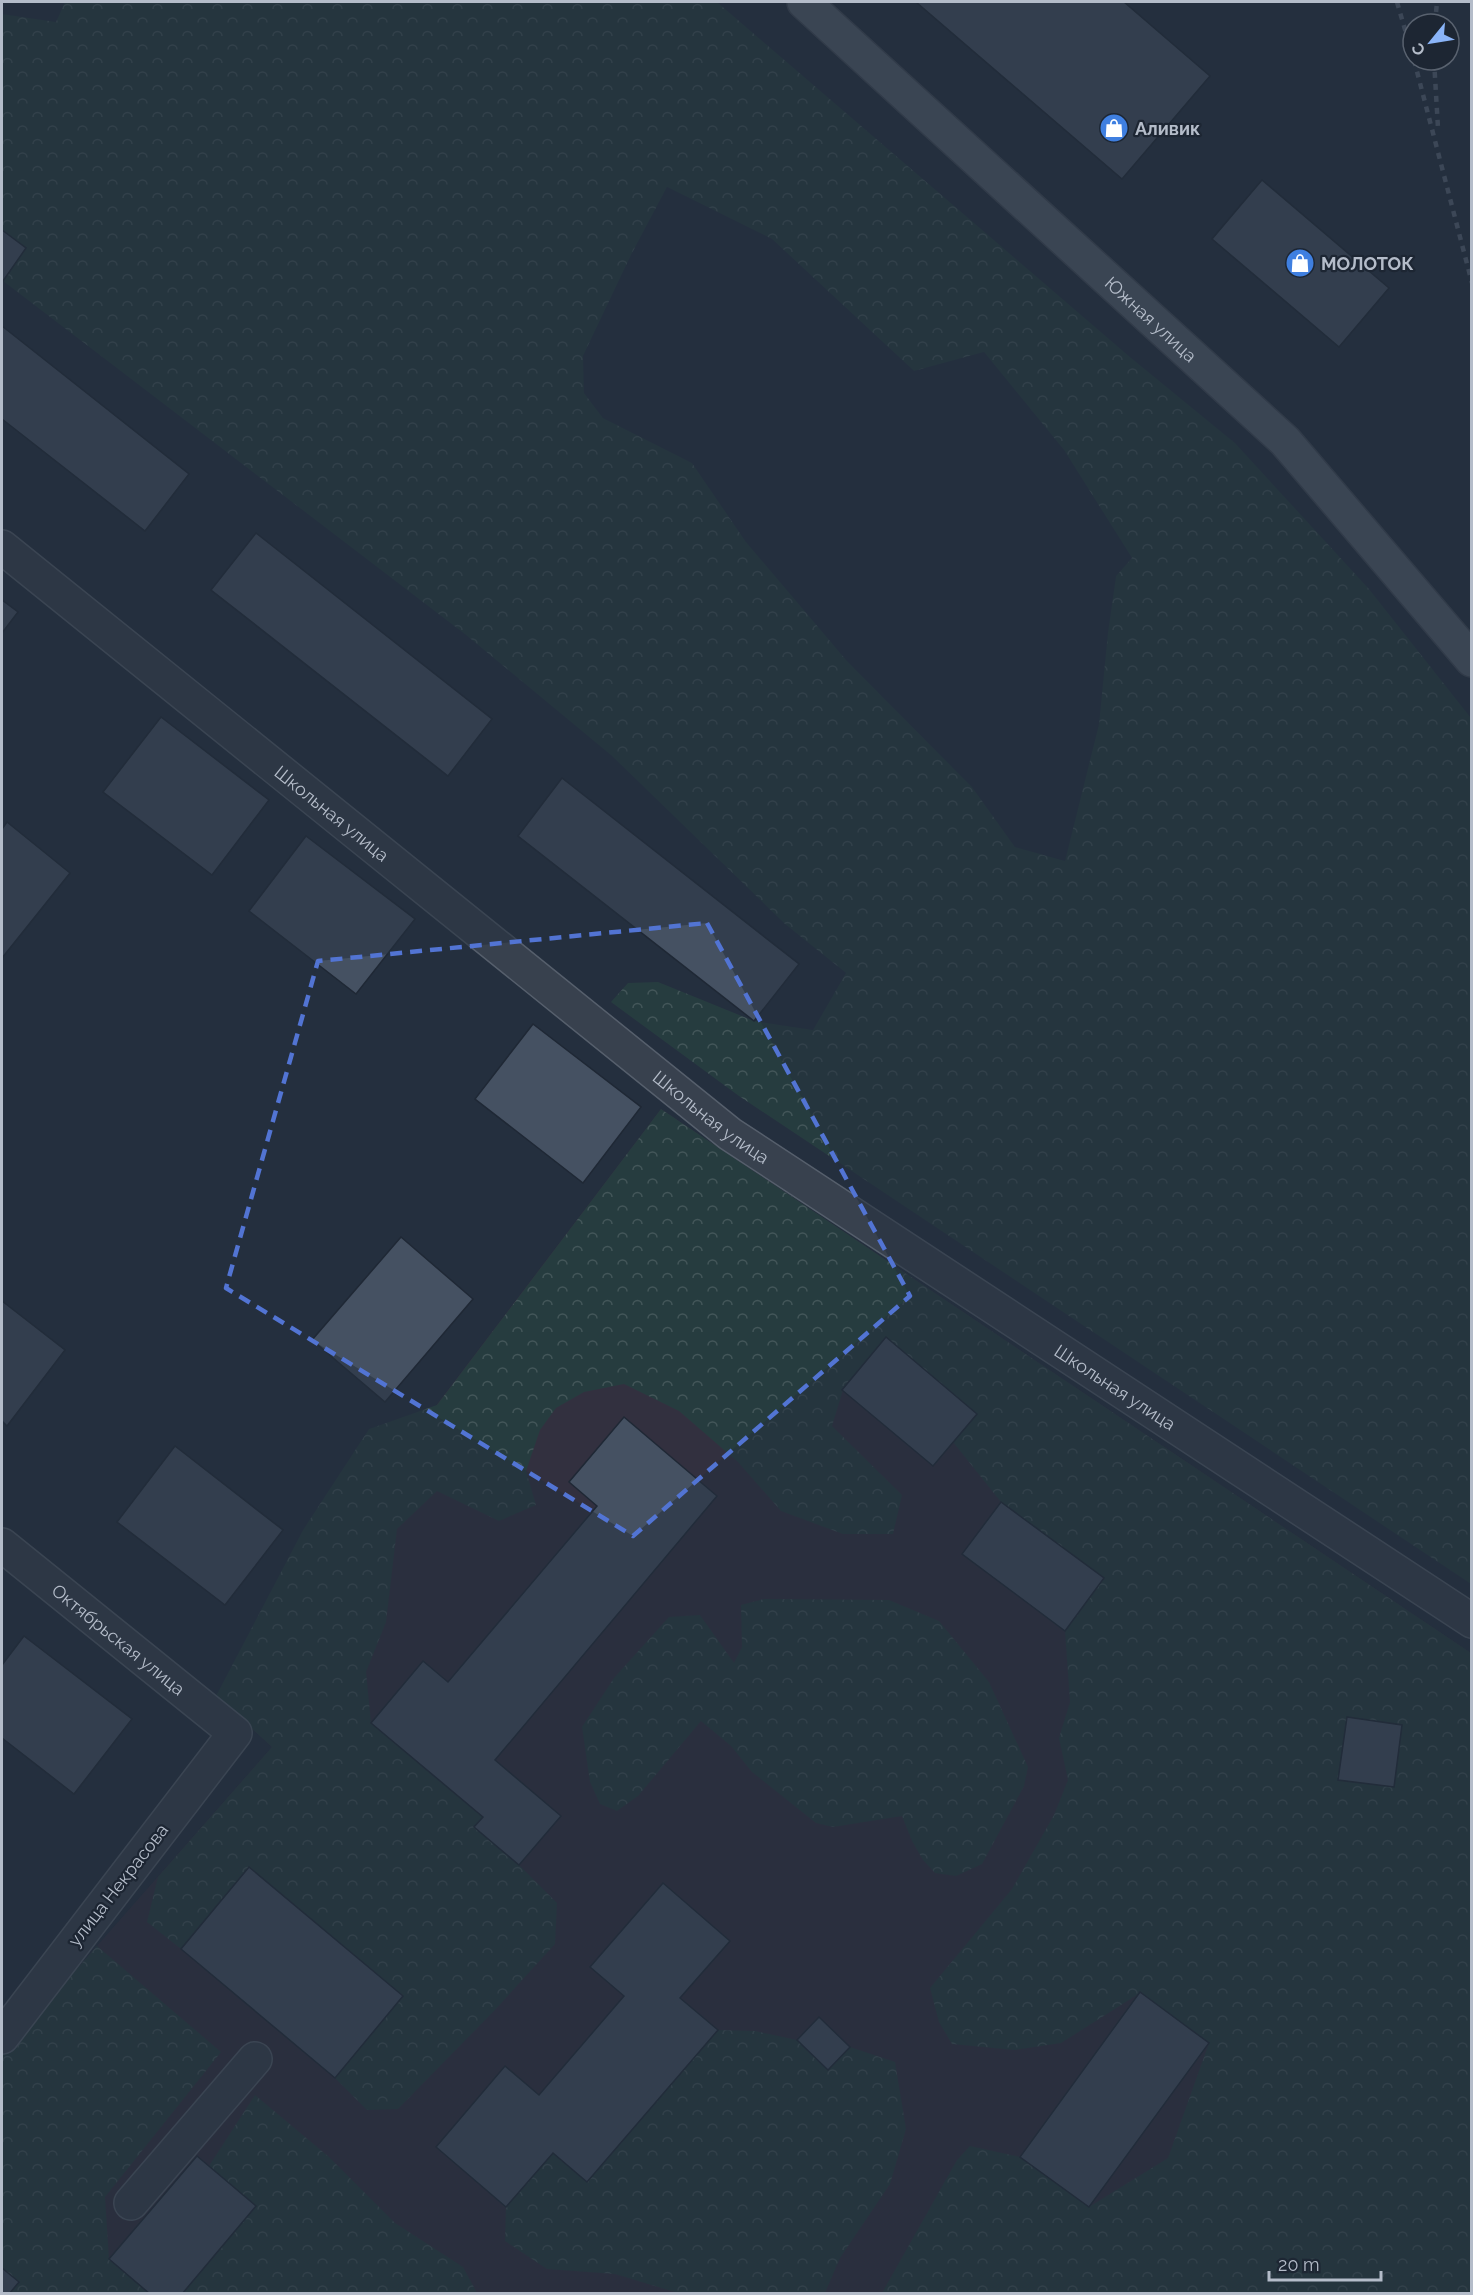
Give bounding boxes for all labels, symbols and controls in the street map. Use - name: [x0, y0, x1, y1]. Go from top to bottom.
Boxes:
- north arrow: [1401, 12, 1461, 72]
- text: С: [1407, 40, 1429, 59]
- shop icon: Аливик: [1098, 112, 1130, 144]
- place label: Аливик: [1135, 118, 1200, 139]
- shop icon: МОЛОТОК: [1284, 247, 1316, 279]
- place label: МОЛОТОК: [1321, 253, 1414, 274]
- street label: Южная улица: [1101, 272, 1201, 366]
- street label: Школьная улица: [271, 761, 393, 865]
- street label: Школьная улица: [649, 1066, 773, 1168]
- street label: Школьная улица: [1051, 1340, 1180, 1434]
- street label: Октябрьская улица: [48, 1579, 189, 1699]
- street label: улица Некрасова: [64, 1820, 172, 1950]
- scale bar: [1269, 2244, 1382, 2282]
- text: 20 m: [1278, 2254, 1320, 2275]

